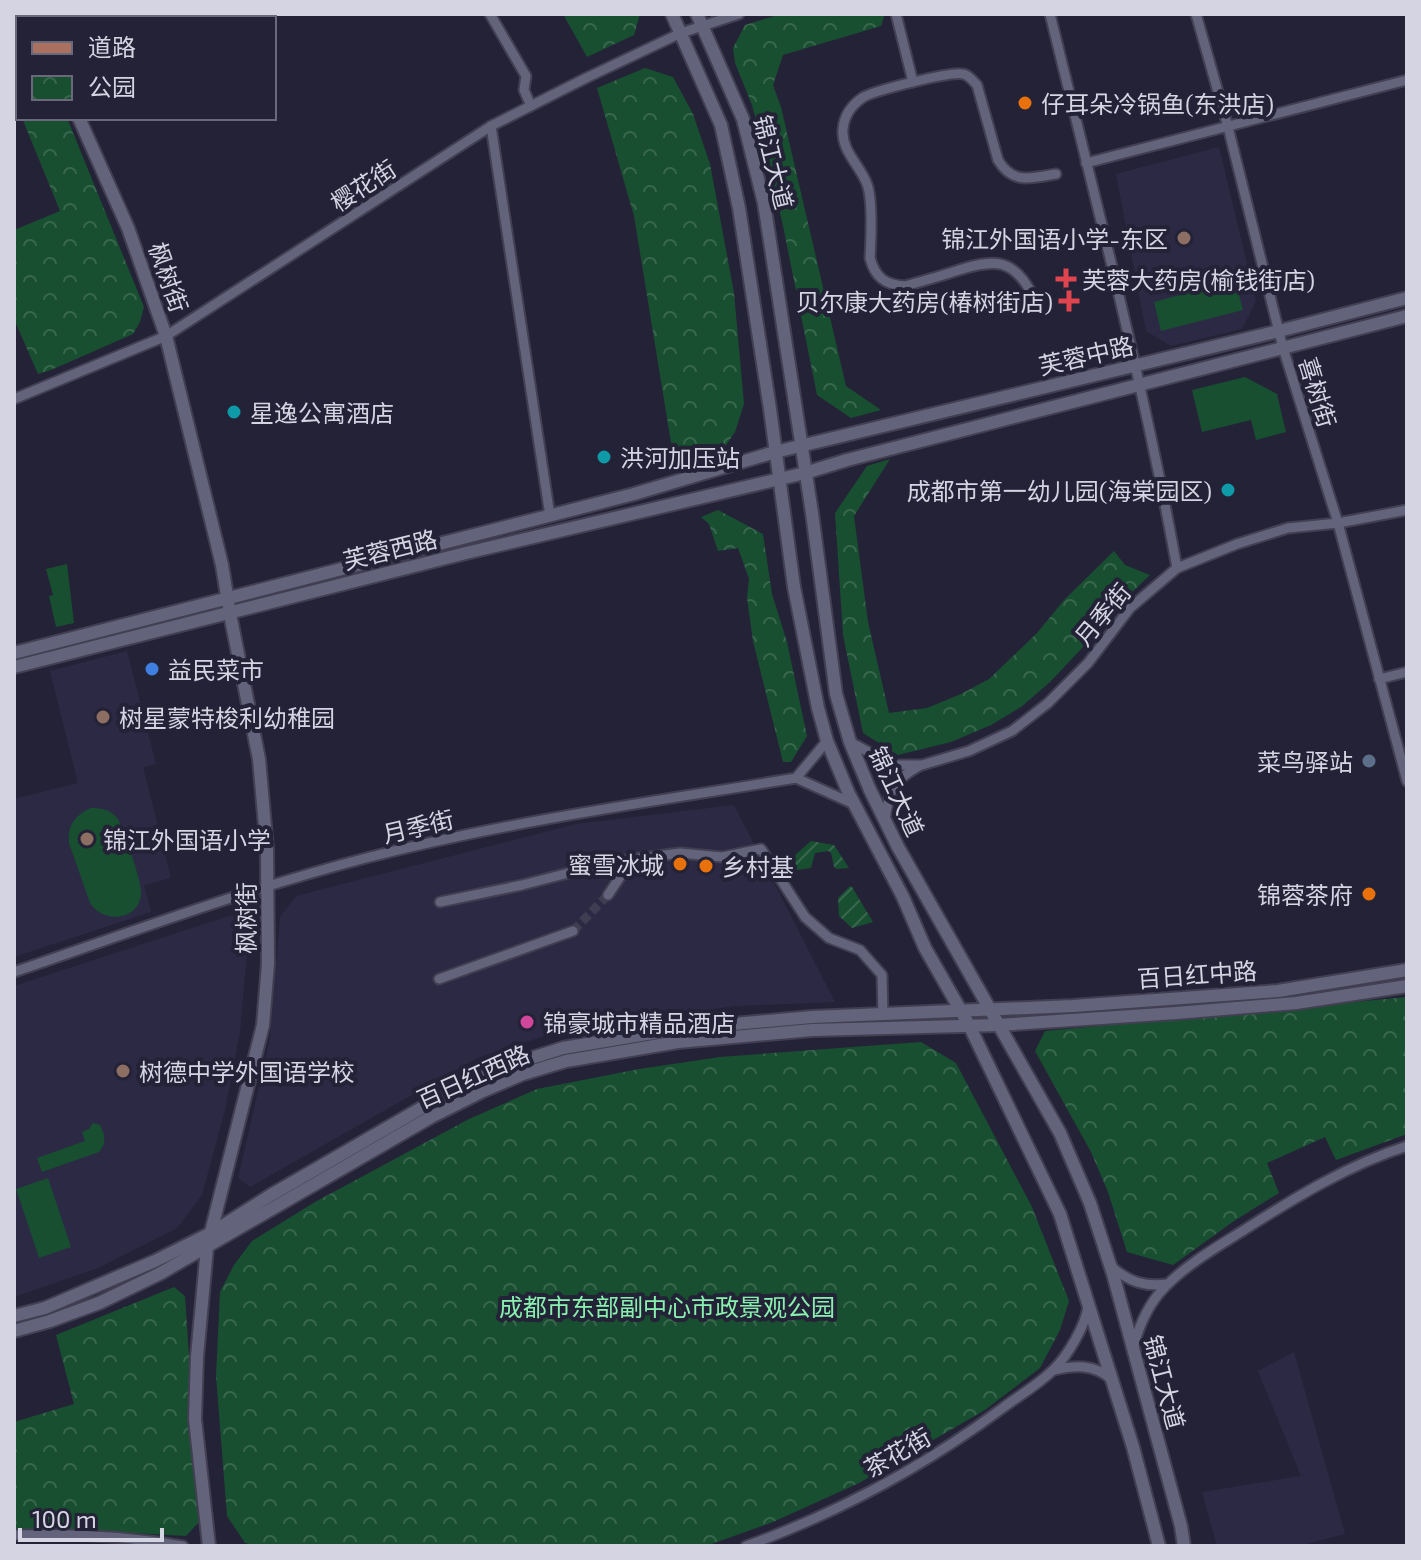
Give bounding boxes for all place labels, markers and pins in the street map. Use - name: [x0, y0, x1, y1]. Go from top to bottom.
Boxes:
- place label: 仔耳朵冷锅鱼(东洪店): [1041, 89, 1274, 118]
- marker: 仔耳朵冷锅鱼(东洪店): [1016, 94, 1034, 112]
- place label: 锦江外国语小学-东区: [941, 224, 1168, 253]
- marker: 锦江外国语小学-东区: [1175, 229, 1193, 247]
- place label: 芙蓉大药房(榆钱街店): [1082, 265, 1315, 294]
- marker: 芙蓉大药房(榆钱街店): [1057, 270, 1075, 288]
- place label: 贝尔康大药房(椿树街店): [796, 287, 1053, 316]
- marker: 贝尔康大药房(椿树街店): [1060, 292, 1078, 310]
- place label: 星逸公寓酒店: [250, 398, 394, 427]
- marker: 星逸公寓酒店: [225, 403, 243, 421]
- place label: 洪河加压站: [620, 443, 740, 472]
- marker: 洪河加压站: [595, 448, 613, 466]
- place label: 成都市第一幼儿园(海棠园区): [907, 476, 1212, 505]
- marker: 成都市第一幼儿园(海棠园区): [1219, 481, 1237, 499]
- place label: 益民菜市: [168, 655, 264, 684]
- marker: 益民菜市: [143, 660, 161, 678]
- place label: 树星蒙特梭利幼稚园: [119, 703, 335, 732]
- marker: 树星蒙特梭利幼稚园: [94, 708, 112, 726]
- place label: 菜鸟驿站: [1257, 747, 1353, 776]
- marker: 菜鸟驿站: [1360, 752, 1378, 770]
- place label: 锦江外国语小学: [103, 825, 271, 854]
- marker: 锦江外国语小学: [78, 830, 96, 848]
- place label: 蜜雪冰城: [568, 850, 664, 879]
- place label: 乡村基: [722, 852, 794, 881]
- marker: 蜜雪冰城: [671, 855, 689, 873]
- marker: 乡村基: [697, 857, 715, 875]
- place label: 锦蓉茶府: [1257, 880, 1353, 909]
- marker: 锦蓉茶府: [1360, 885, 1378, 903]
- place label: 锦豪城市精品酒店: [543, 1008, 735, 1037]
- marker: 锦豪城市精品酒店: [518, 1013, 536, 1031]
- place label: 树德中学外国语学校: [139, 1057, 355, 1086]
- marker: 树德中学外国语学校: [114, 1062, 132, 1080]

